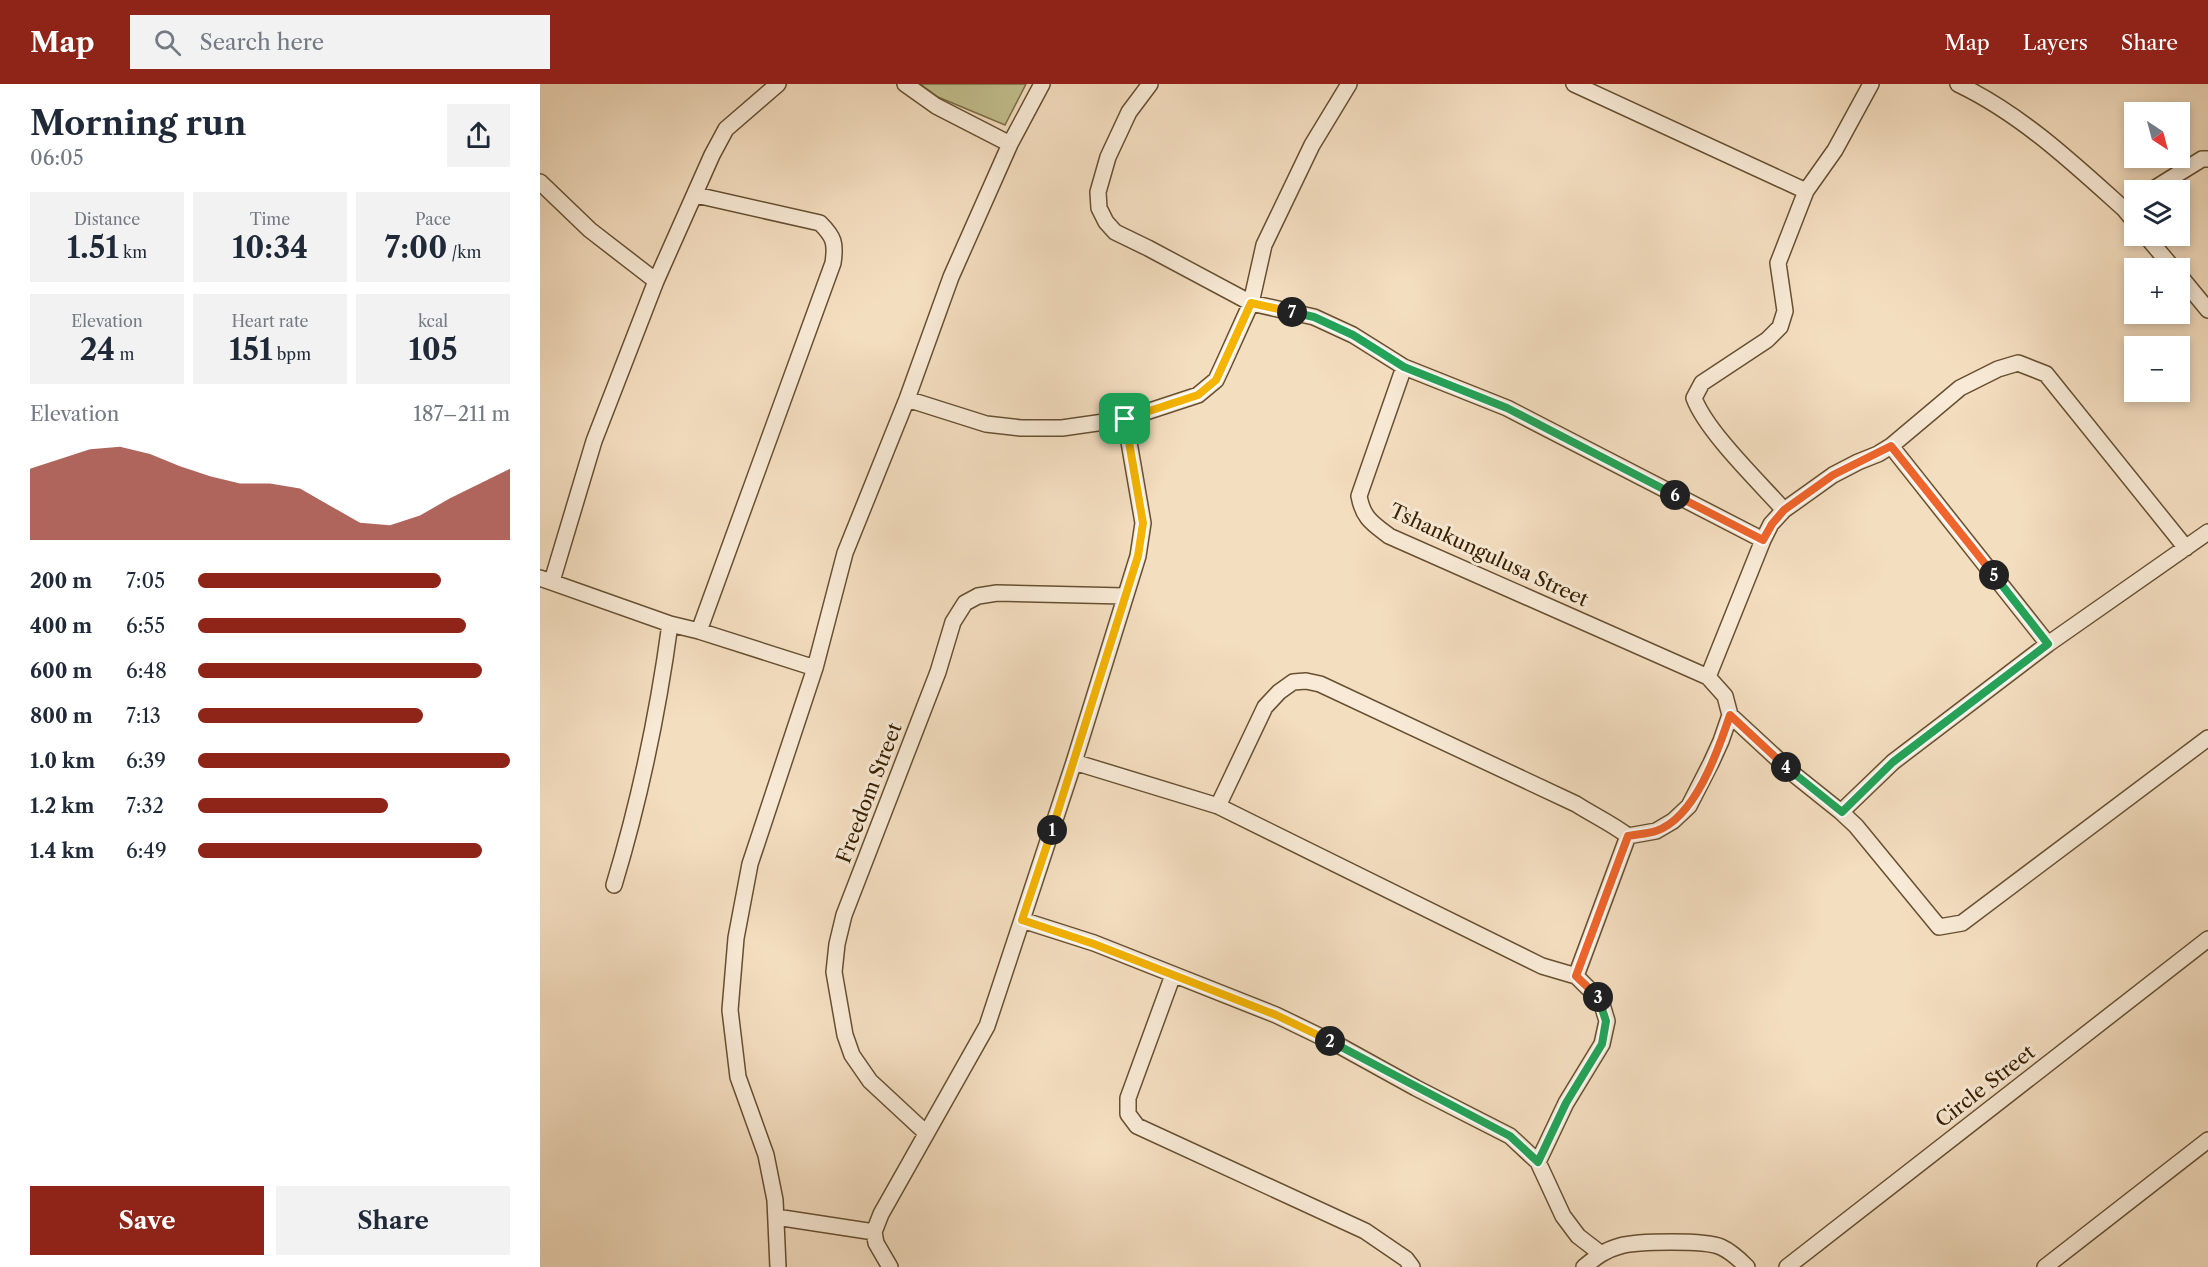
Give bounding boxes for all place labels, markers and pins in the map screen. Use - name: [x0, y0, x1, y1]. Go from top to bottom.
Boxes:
- pin: 7: [1277, 297, 1307, 327]
- pin: [1099, 393, 1150, 444]
- pin: 6: [1660, 480, 1690, 510]
- pin: 5: [1979, 560, 2009, 590]
- pin: 4: [1771, 752, 1801, 782]
- pin: 1: [1037, 815, 1067, 845]
- pin: 3: [1583, 982, 1613, 1012]
- pin: 2: [1315, 1026, 1345, 1056]

